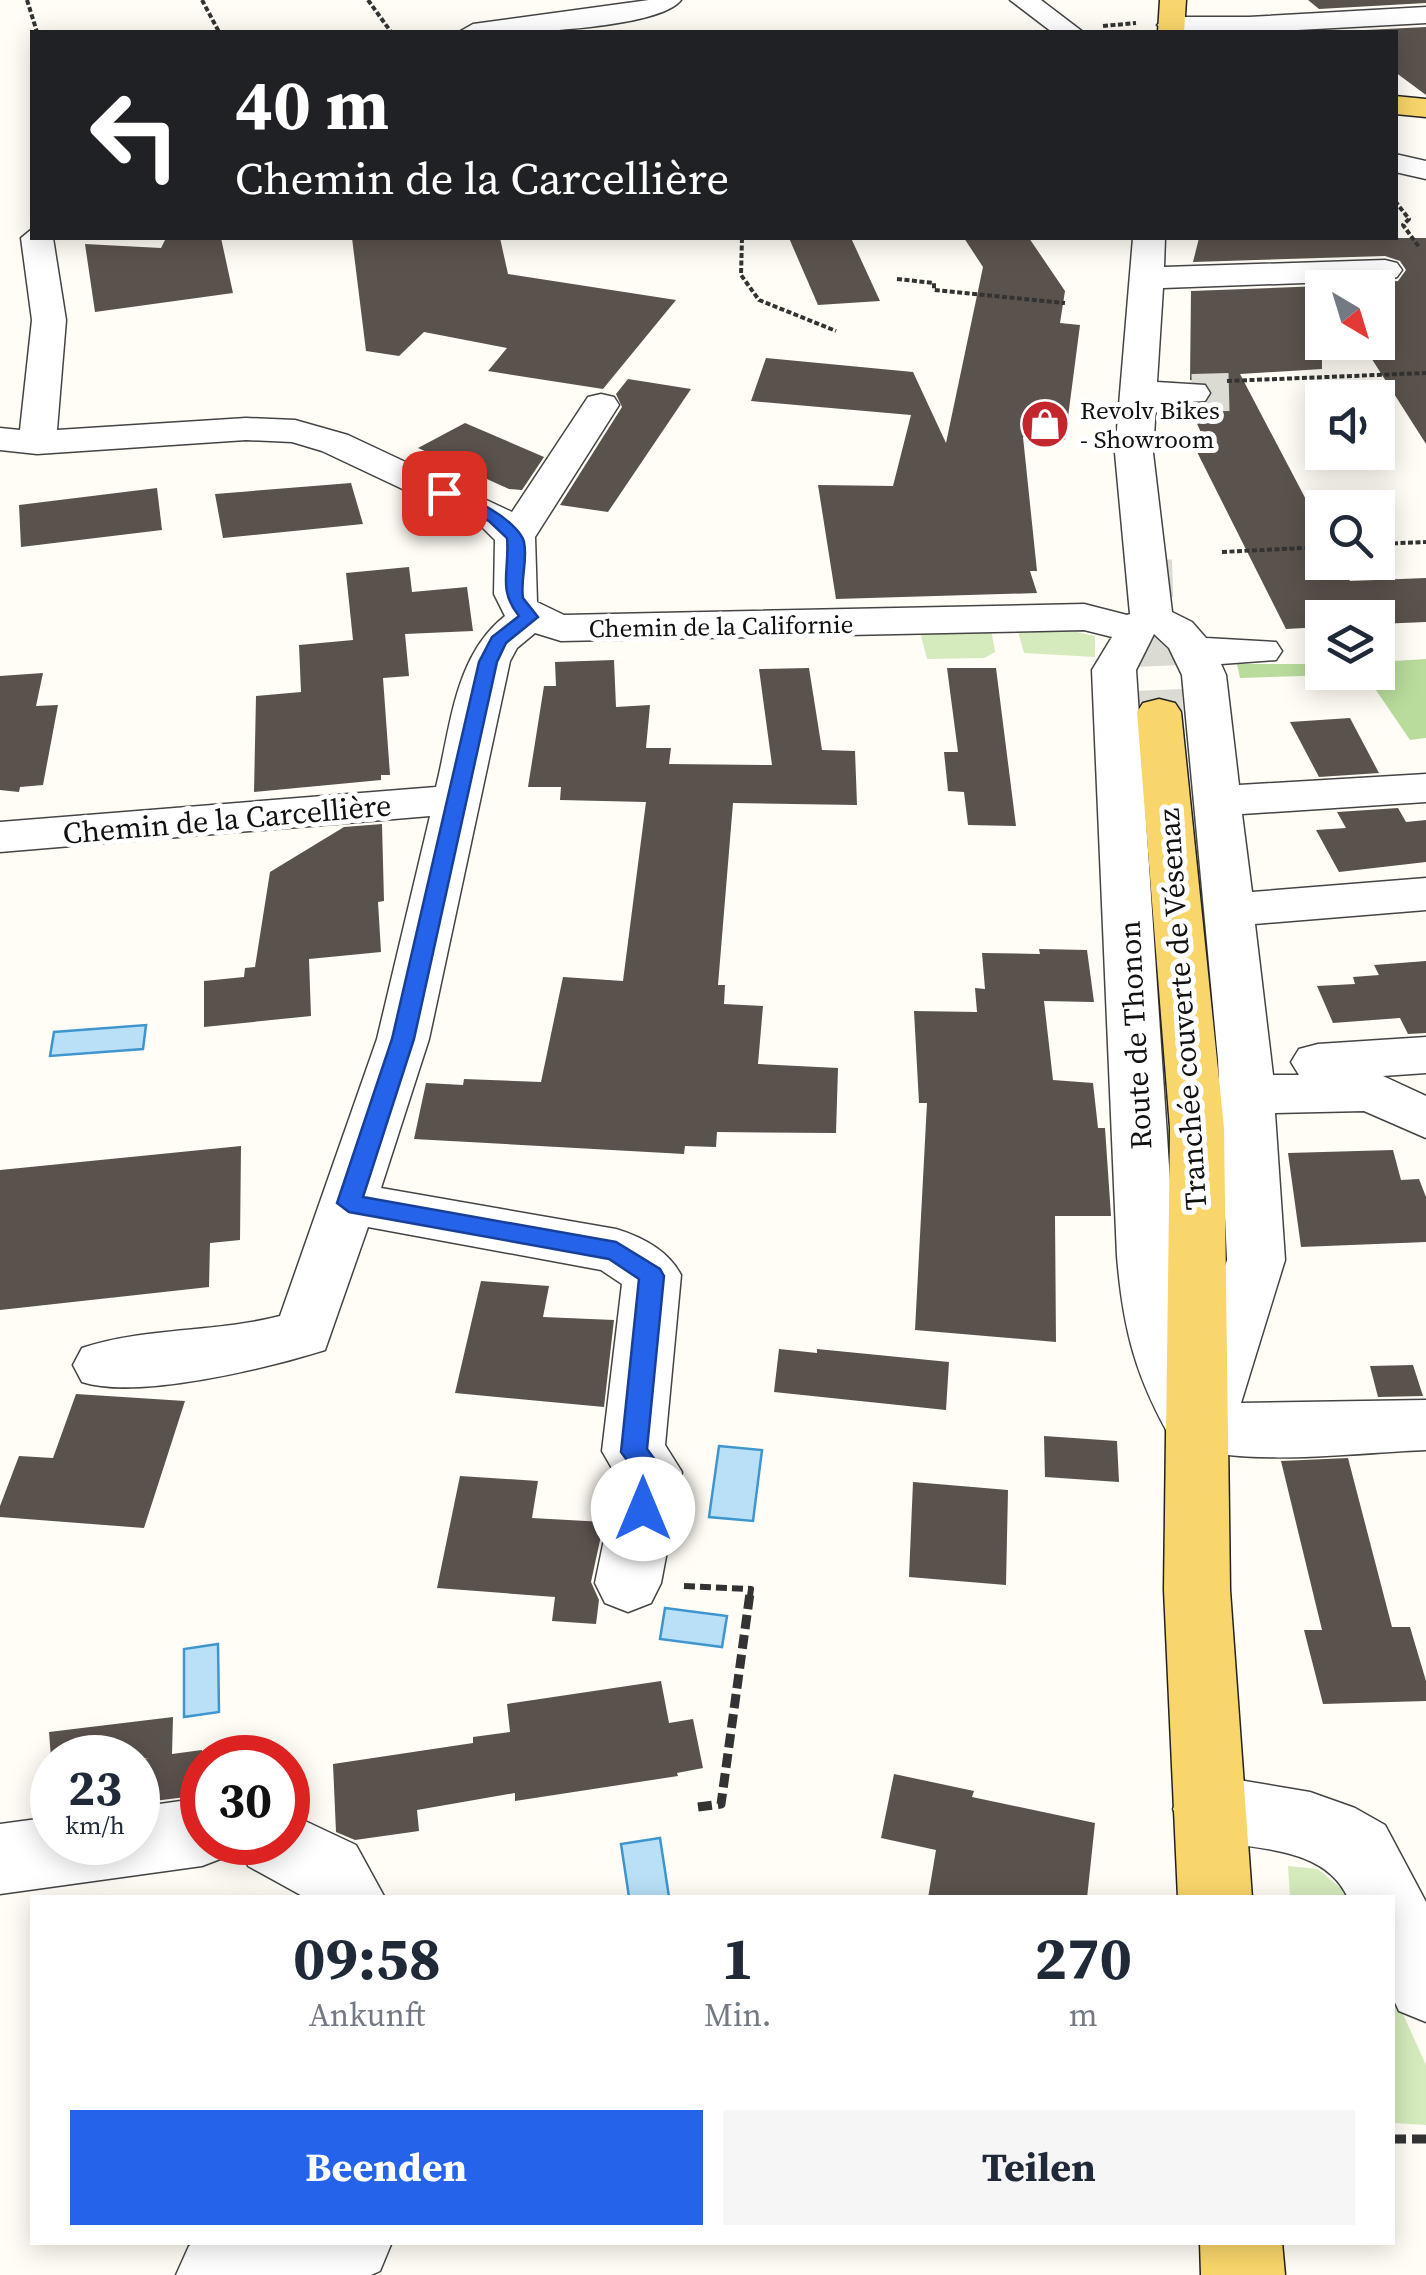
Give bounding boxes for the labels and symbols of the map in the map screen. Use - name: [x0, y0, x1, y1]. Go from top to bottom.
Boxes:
- north arrow: [1305, 270, 1395, 360]
- place label: Revolv Bikes - Showroom: [1080, 393, 1220, 456]
- shop icon: Revolv Bikes - Showroom: [1019, 398, 1071, 450]
- pin: [402, 451, 487, 536]
- street label: Chemin de la Californie: [588, 607, 854, 645]
- street label: Chemin de la Carcellière: [61, 784, 393, 854]
- street label: Tranchée couverte de Vésenaz: [1147, 807, 1217, 1211]
- street label: Route de Thonon: [1109, 920, 1161, 1150]
- position arrow: [591, 1457, 695, 1561]
- speed limit sign: 30: [180, 1735, 310, 1865]

